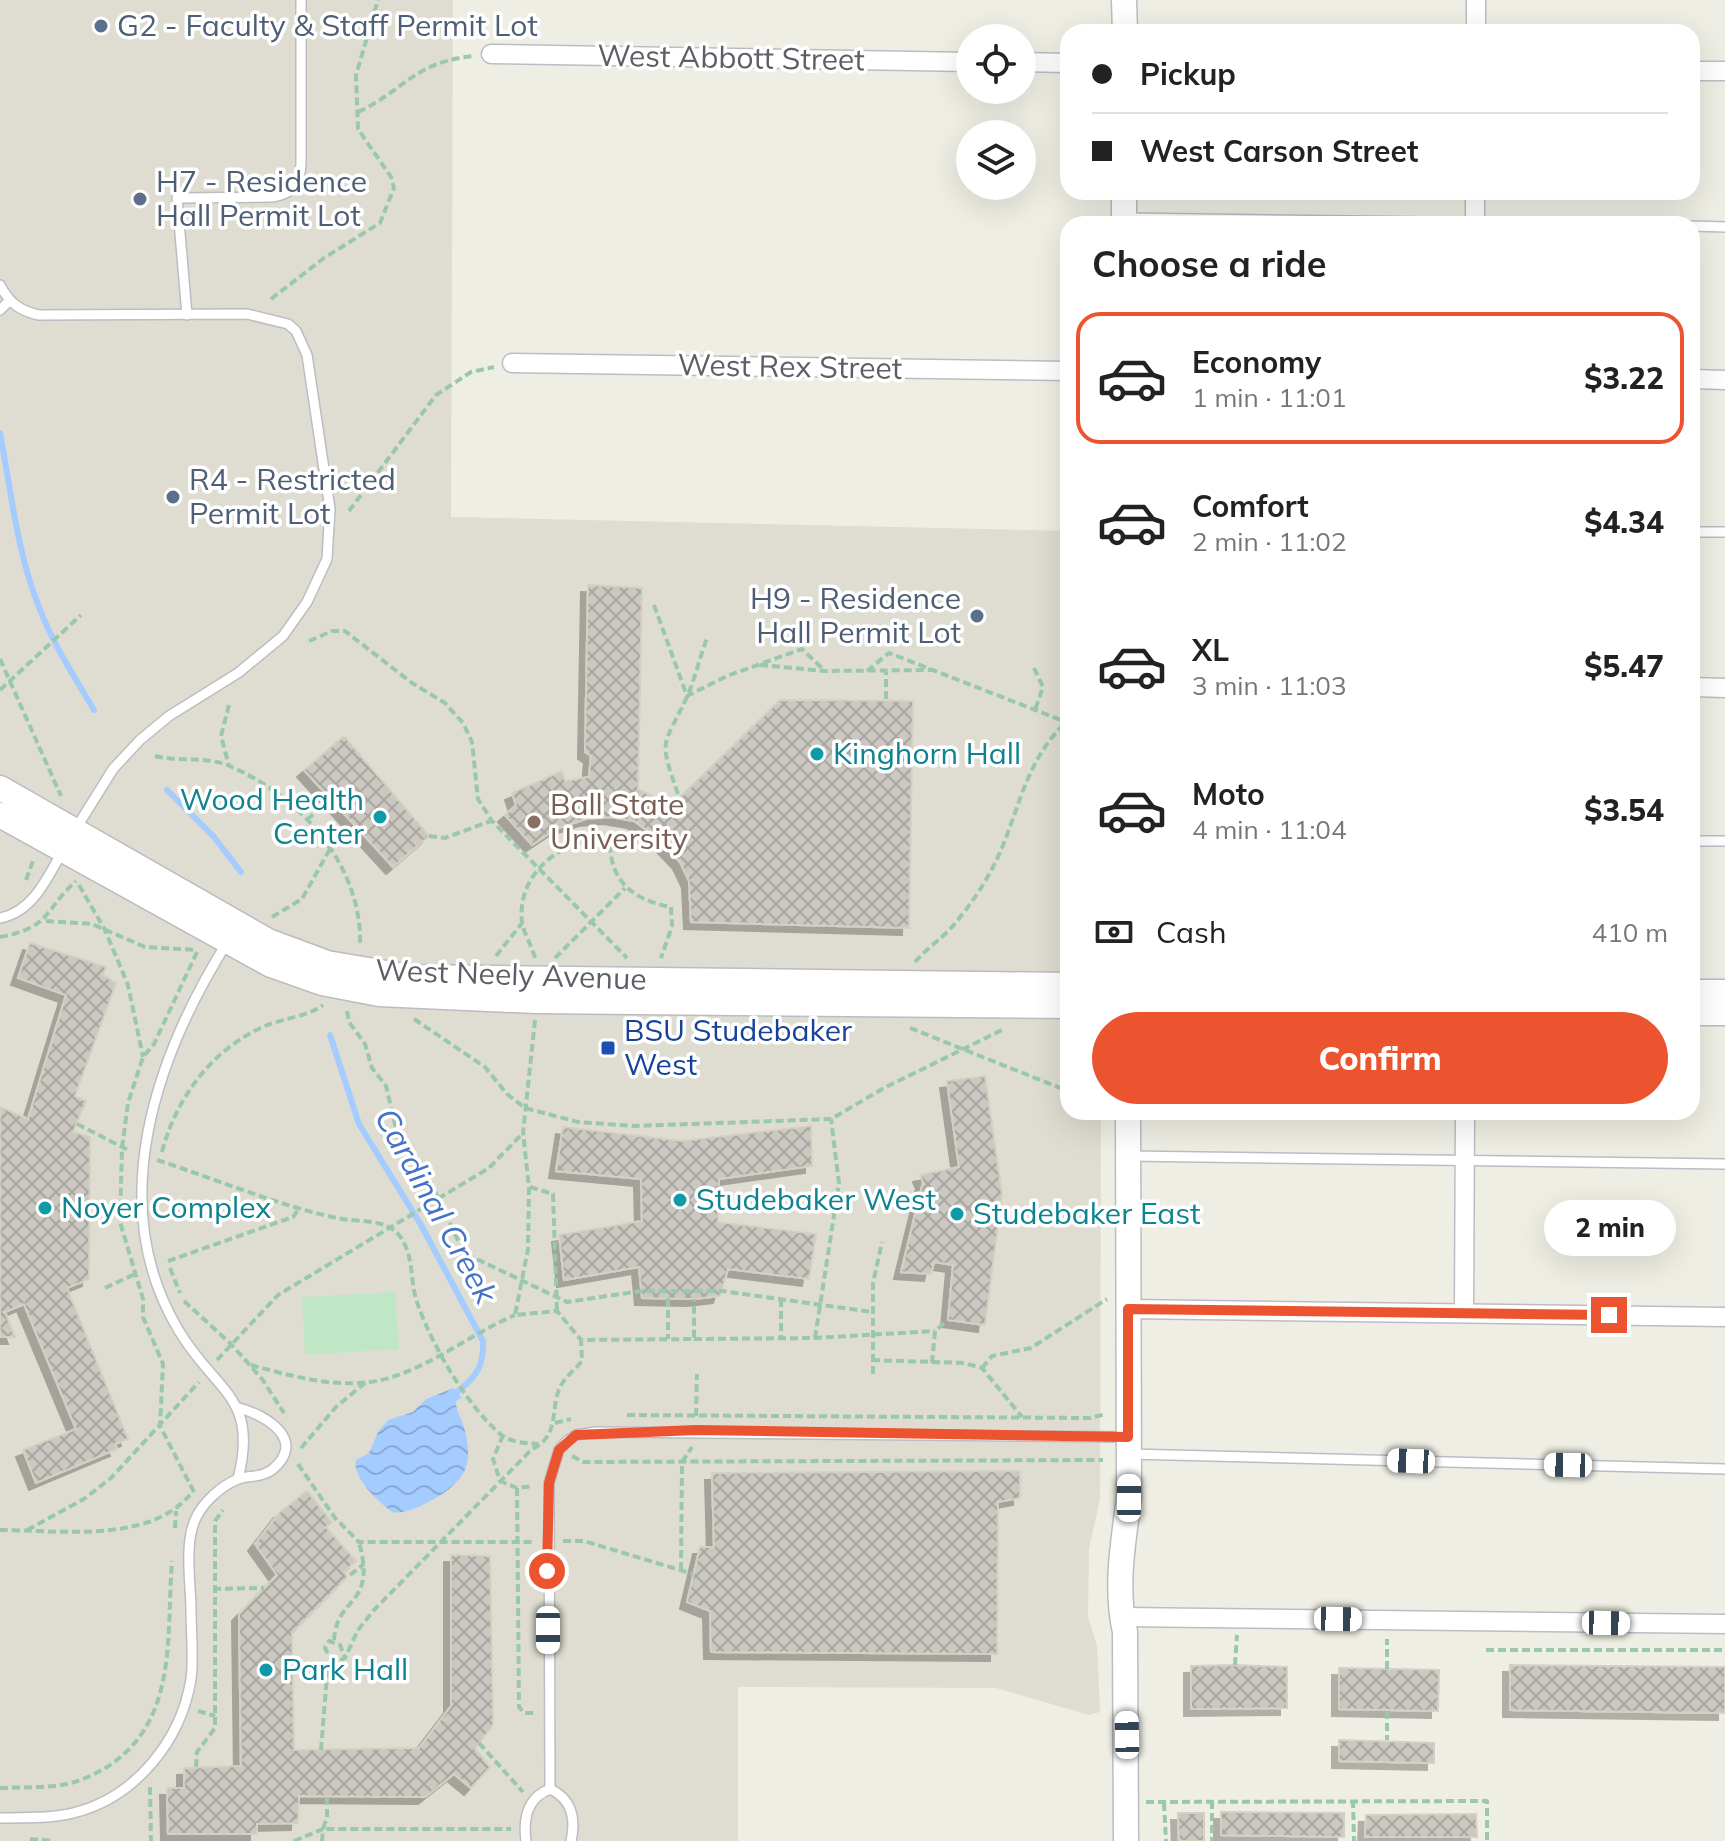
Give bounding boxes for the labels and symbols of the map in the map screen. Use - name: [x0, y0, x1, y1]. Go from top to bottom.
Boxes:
- place label: G2 - Faculty & Staff Permit Lot: [117, 6, 538, 44]
- marker: G2 - Faculty & Staff Permit Lot: [92, 17, 110, 35]
- street label: West Abbott Street: [597, 36, 865, 78]
- place label: H7 - Residence Hall Permit Lot: [156, 162, 367, 234]
- marker: H7 - Residence Hall Permit Lot: [131, 190, 149, 208]
- street label: West Rex Street: [677, 345, 903, 387]
- place label: R4 - Restricted Permit Lot: [189, 460, 396, 532]
- marker: R4 - Restricted Permit Lot: [164, 488, 182, 506]
- place label: H9 - Residence Hall Permit Lot: [750, 579, 961, 651]
- marker: H9 - Residence Hall Permit Lot: [968, 607, 986, 625]
- place label: Kinghorn Hall: [833, 734, 1021, 772]
- marker: Kinghorn Hall: [808, 745, 826, 763]
- place label: Wood Health Center: [180, 780, 364, 852]
- place label: Ball State University: [550, 785, 688, 857]
- marker: Wood Health Center: [371, 808, 389, 826]
- marker: Ball State University: [525, 813, 543, 831]
- street label: West Neely Avenue: [375, 950, 647, 998]
- place label: BSU Studebaker West: [624, 1011, 852, 1083]
- marker: BSU Studebaker West: [599, 1039, 617, 1057]
- water label: Cardinal Creek: [367, 1101, 508, 1312]
- place label: Studebaker West: [696, 1180, 936, 1218]
- place label: Noyer Complex: [61, 1188, 271, 1226]
- marker: Studebaker West: [671, 1191, 689, 1209]
- place label: Studebaker East: [973, 1194, 1201, 1232]
- marker: Noyer Complex: [36, 1199, 54, 1217]
- callout: 2 min: [1543, 1199, 1675, 1255]
- marker: Studebaker East: [948, 1205, 966, 1223]
- route end: [1591, 1297, 1627, 1333]
- car: [1387, 1448, 1435, 1474]
- car: [1544, 1453, 1592, 1477]
- car: [1117, 1474, 1141, 1522]
- route start: [529, 1553, 565, 1589]
- car: [536, 1606, 560, 1654]
- car: [1314, 1607, 1362, 1631]
- car: [1582, 1611, 1630, 1635]
- place label: Park Hall: [282, 1650, 408, 1688]
- marker: Park Hall: [257, 1661, 275, 1679]
- car: [1115, 1711, 1139, 1759]

